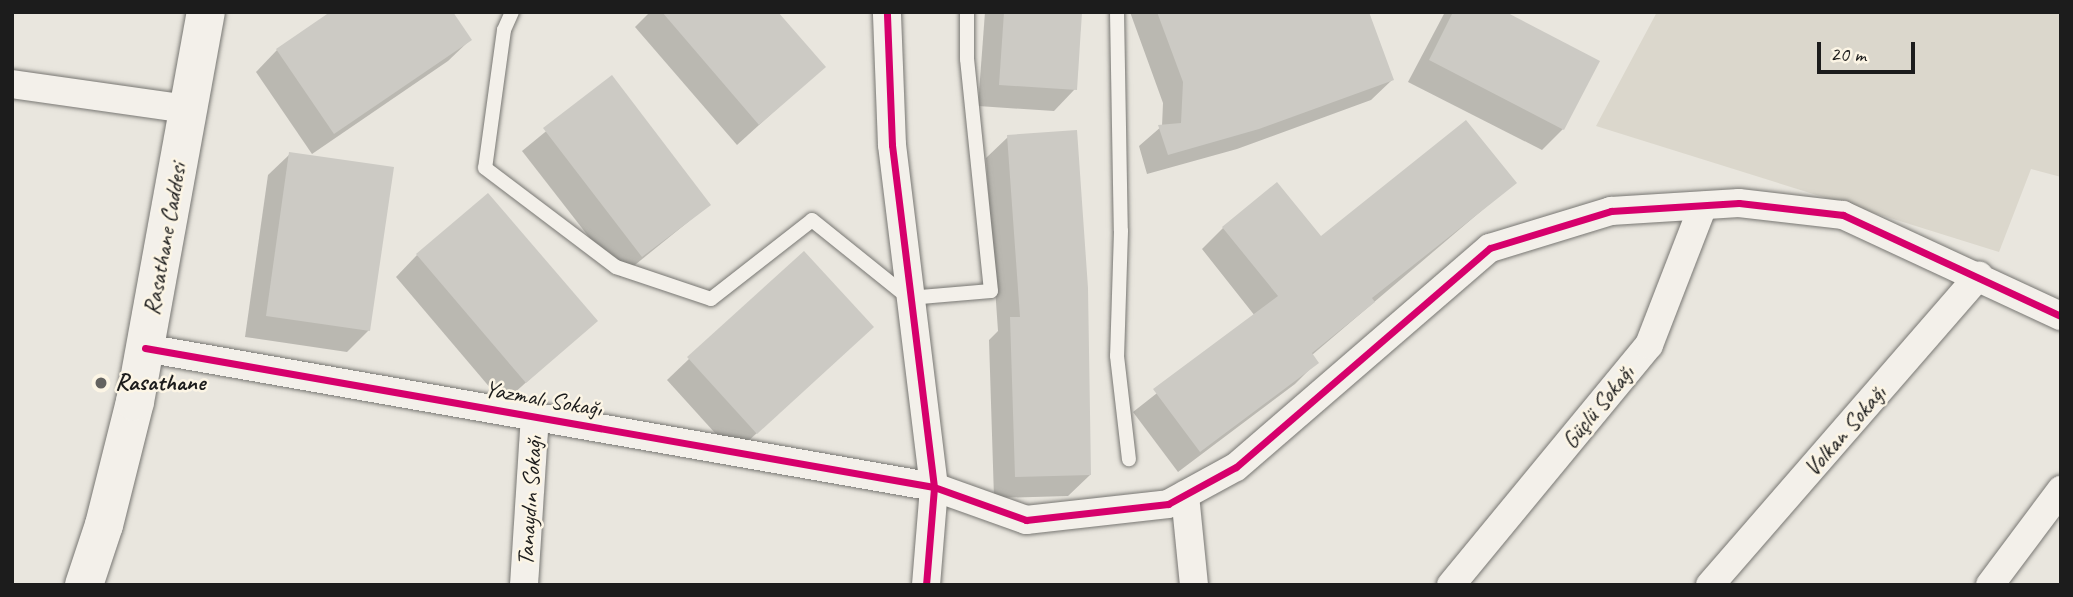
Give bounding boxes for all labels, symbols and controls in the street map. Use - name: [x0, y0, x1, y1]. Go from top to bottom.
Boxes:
- scale bar: [1821, 28, 1919, 72]
- text: 20 m: [1830, 41, 1866, 67]
- street label: Rasathane Caddesi: [137, 160, 193, 318]
- street label: Güçlü Sokağı: [1556, 359, 1640, 455]
- place label: Rasathane: [115, 369, 205, 397]
- marker: Rasathane: [93, 375, 109, 391]
- street label: Yazmalı Sokağı: [482, 375, 604, 423]
- street label: Volkan Sokağı: [1798, 380, 1892, 482]
- street label: Tanaydın Sokağı: [511, 435, 549, 567]

